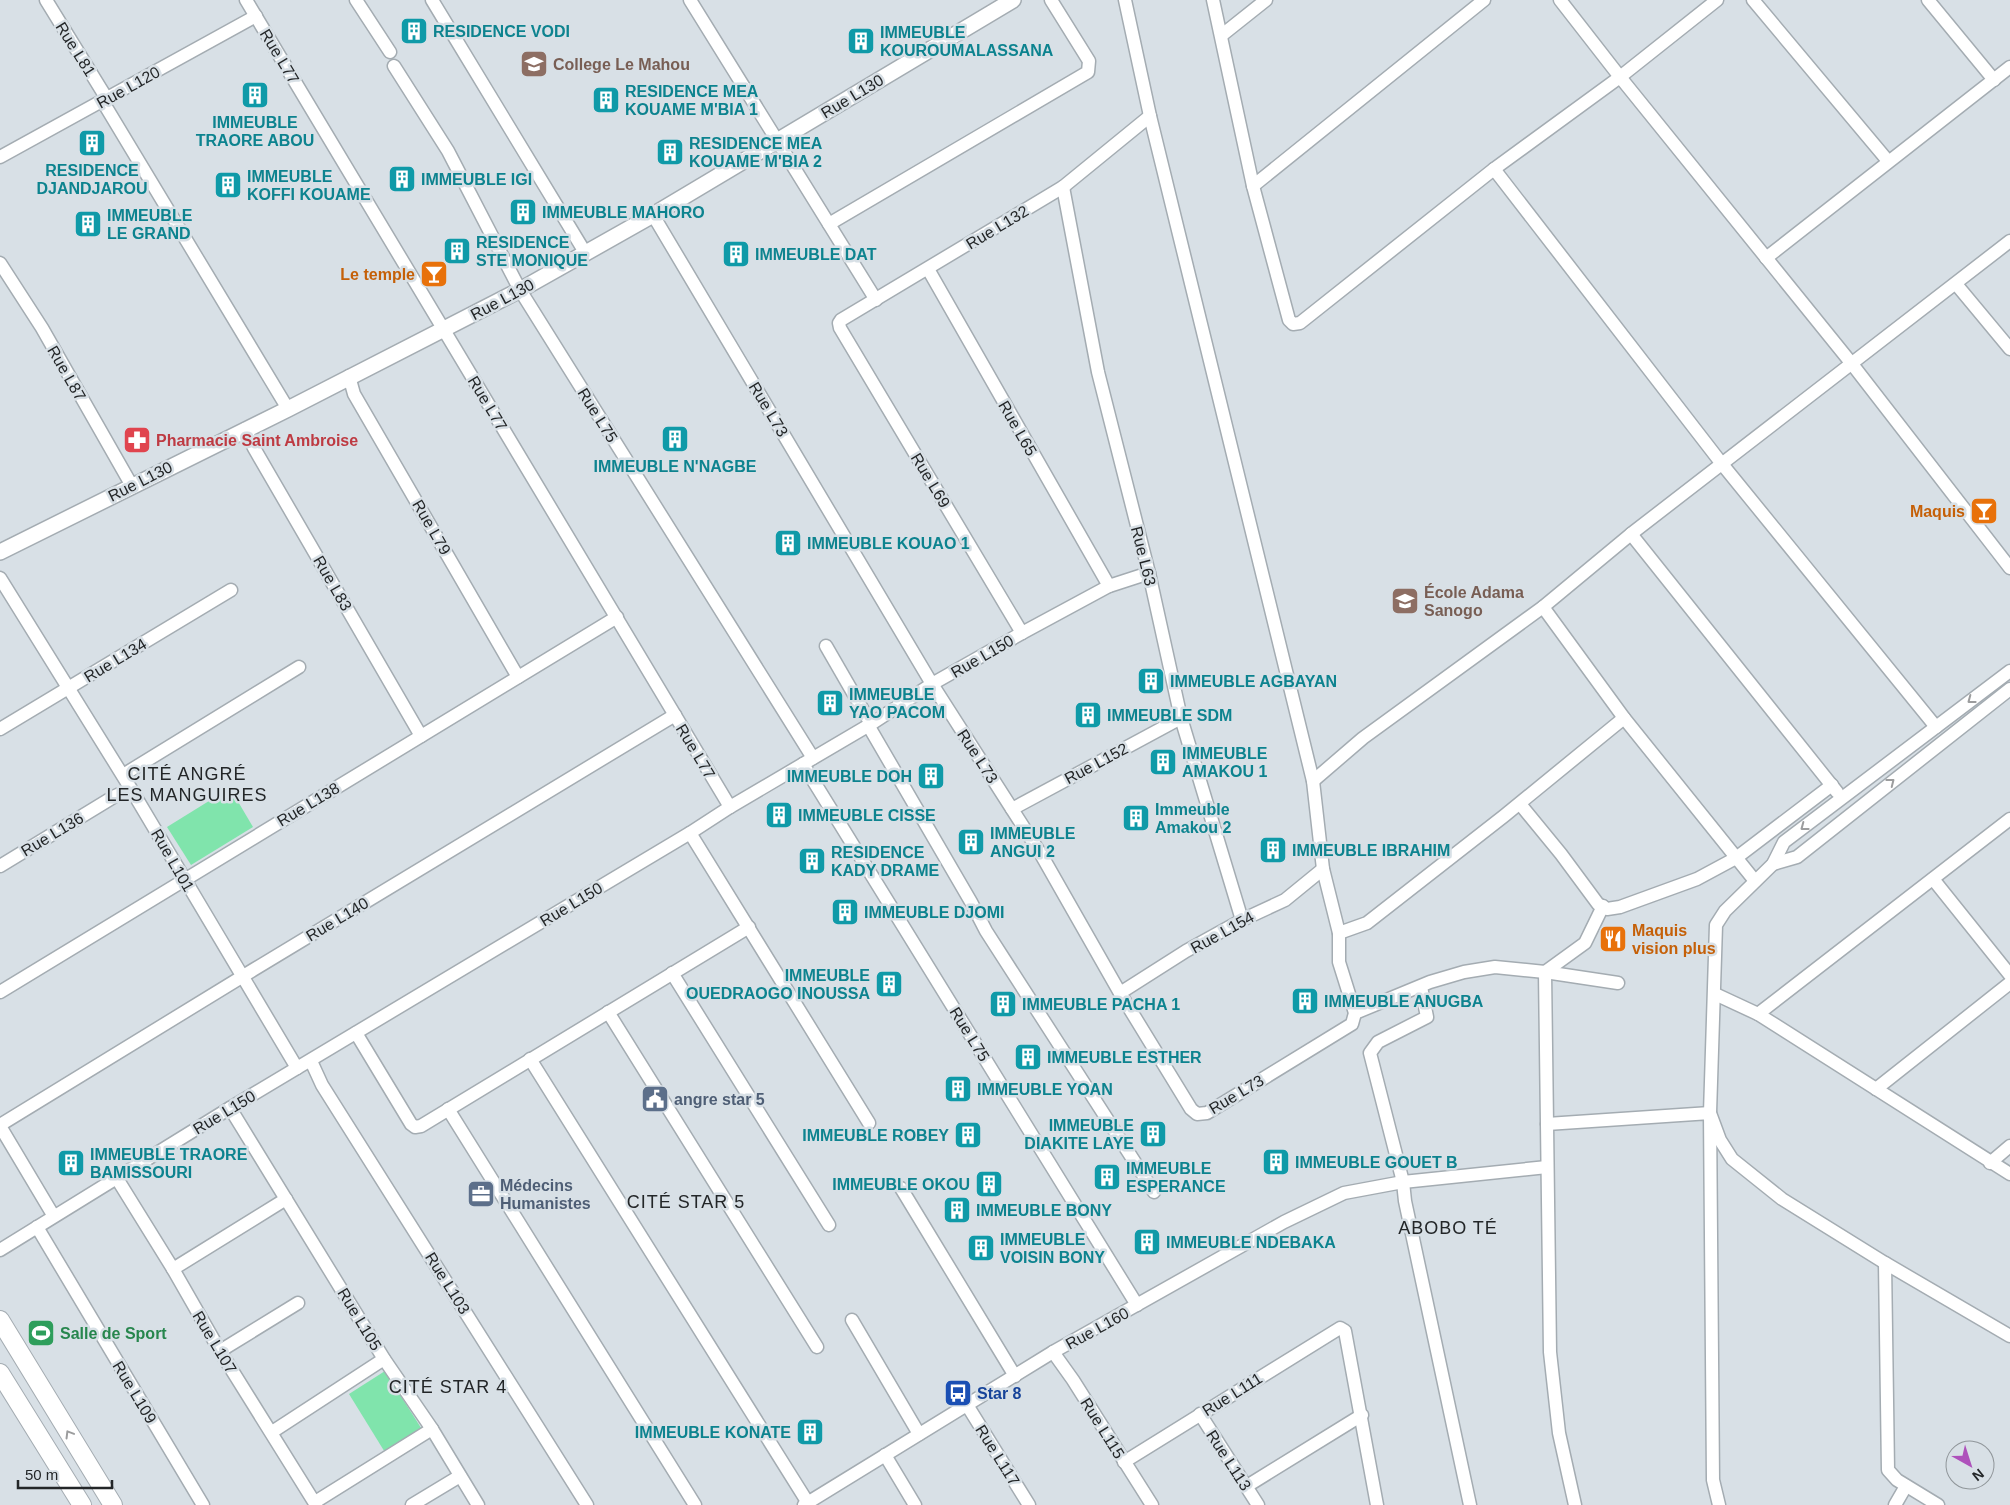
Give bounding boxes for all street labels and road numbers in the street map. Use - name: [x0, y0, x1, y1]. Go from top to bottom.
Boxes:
- street label: Rue L81: [52, 19, 99, 80]
- street label: Rue L77: [257, 26, 302, 87]
- street label: Rue L120: [94, 63, 163, 112]
- street label: Rue L130: [818, 71, 886, 122]
- street label: Rue L132: [963, 202, 1031, 253]
- street label: Rue L130: [468, 276, 537, 323]
- street label: Rue L87: [44, 343, 89, 404]
- street label: Rue L77: [465, 373, 510, 434]
- street label: Rue L73: [746, 379, 791, 440]
- street label: Rue L75: [574, 385, 621, 446]
- street label: Rue L65: [995, 398, 1040, 459]
- street label: Rue L69: [908, 450, 953, 511]
- street label: Rue L130: [105, 458, 175, 505]
- street label: Rue L79: [409, 497, 454, 558]
- street label: Rue L63: [1128, 525, 1159, 588]
- street label: Rue L83: [310, 553, 355, 614]
- street label: Rue L150: [948, 632, 1017, 681]
- street label: Rue L134: [81, 635, 149, 686]
- street label: Rue L77: [673, 721, 718, 782]
- street label: Rue L73: [954, 726, 1001, 786]
- street label: Rue L152: [1062, 740, 1131, 787]
- street label: Rue L138: [274, 779, 342, 830]
- street label: Rue L136: [18, 809, 86, 860]
- street label: Rue L101: [148, 826, 197, 895]
- street label: Rue L150: [537, 879, 605, 930]
- street label: Rue L140: [303, 894, 371, 945]
- street label: Rue L154: [1188, 908, 1257, 957]
- street label: Rue L75: [946, 1004, 993, 1065]
- street label: Rue L73: [1206, 1072, 1267, 1117]
- street label: Rue L150: [190, 1087, 258, 1138]
- street label: Rue L103: [422, 1249, 473, 1317]
- street label: Rue L105: [334, 1285, 385, 1353]
- street label: Rue L160: [1063, 1304, 1132, 1353]
- street label: Rue L107: [189, 1308, 240, 1376]
- street label: Rue L109: [109, 1358, 160, 1426]
- street label: Rue L111: [1199, 1369, 1265, 1419]
- street label: Rue L115: [1077, 1395, 1128, 1462]
- street label: Rue L117: [972, 1422, 1023, 1489]
- street label: Rue L113: [1203, 1427, 1254, 1494]

